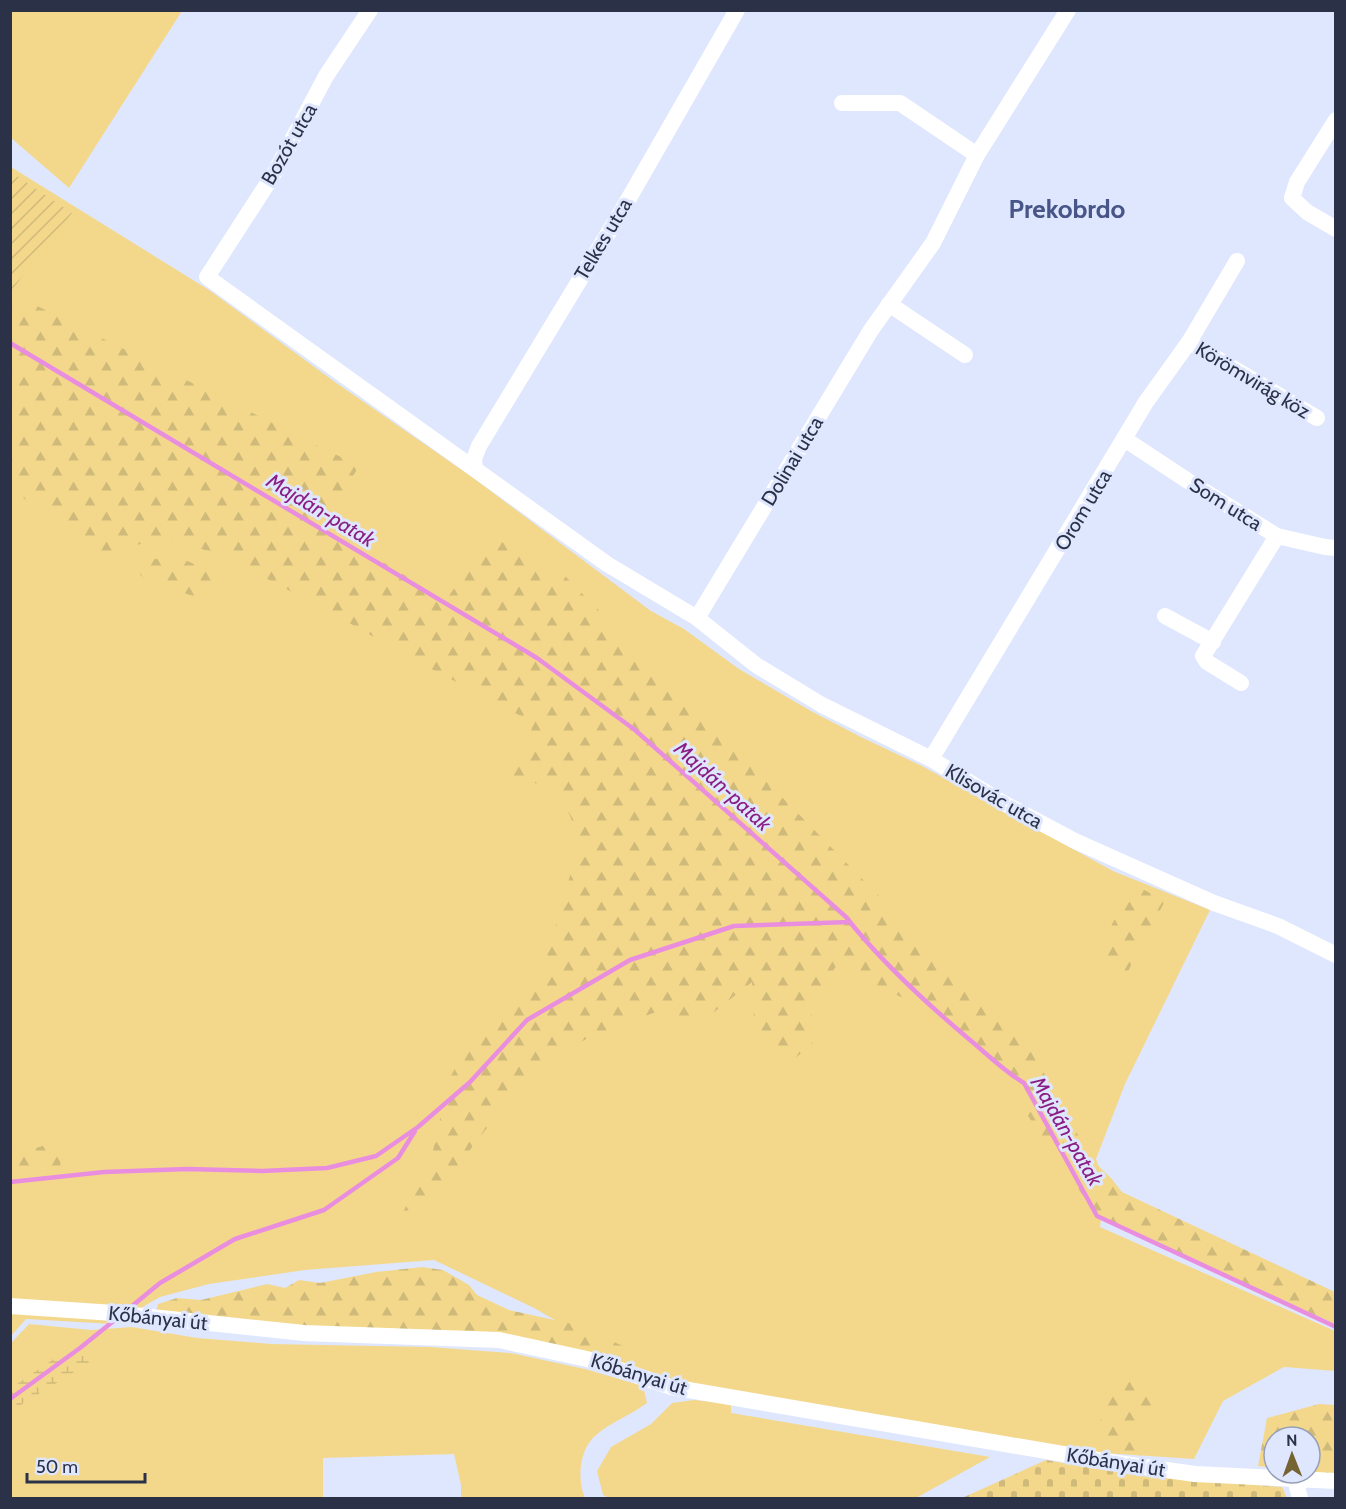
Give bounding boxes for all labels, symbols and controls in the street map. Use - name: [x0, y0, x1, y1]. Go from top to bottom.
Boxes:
- street label: Bozót utca: [256, 99, 322, 189]
- street label: Telkes utca: [569, 193, 637, 284]
- district label: Prekobrdo: [1009, 193, 1126, 225]
- street label: Körömvirág köz: [1192, 336, 1314, 424]
- street label: Dolinai utca: [756, 412, 828, 510]
- street label: Orom utca: [1049, 465, 1117, 555]
- water label: Majdán-patak: [261, 467, 380, 553]
- street label: Som utca: [1185, 472, 1267, 536]
- water label: Majdán-patak: [668, 735, 777, 837]
- street label: Klisovác utca: [941, 759, 1047, 834]
- water label: Majdán-patak: [1024, 1071, 1109, 1191]
- street label: Kőbányai út: [107, 1301, 209, 1335]
- street label: Kőbányai út: [588, 1348, 690, 1400]
- north arrow: [1262, 1425, 1322, 1485]
- text: N: [1286, 1431, 1298, 1450]
- street label: Kőbányai út: [1065, 1442, 1167, 1482]
- scale bar: [27, 1446, 146, 1484]
- text: 50 m: [36, 1456, 78, 1478]

